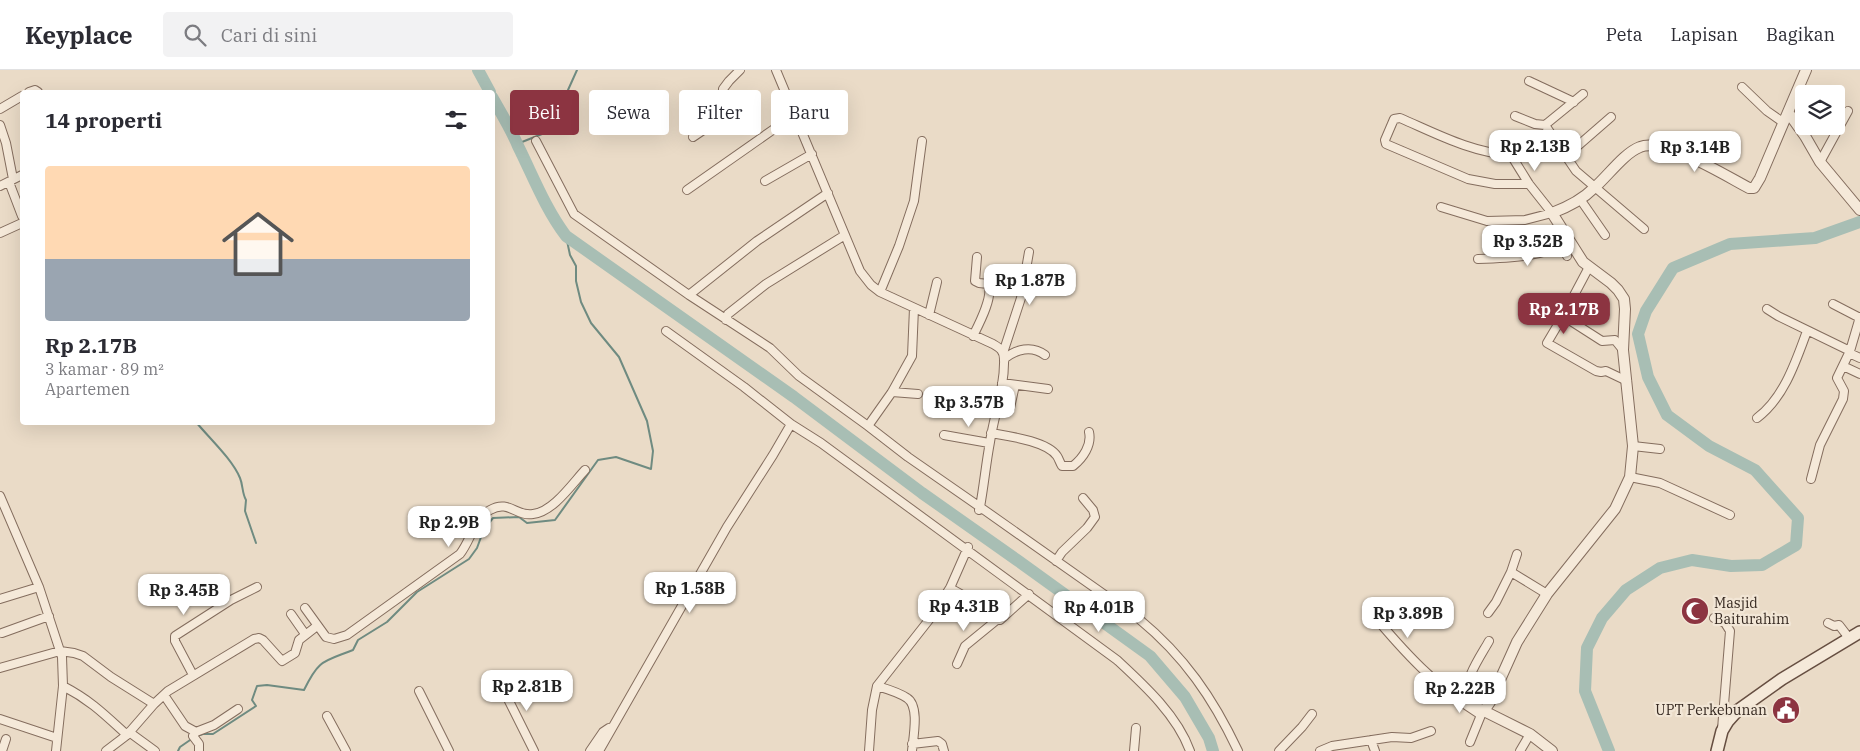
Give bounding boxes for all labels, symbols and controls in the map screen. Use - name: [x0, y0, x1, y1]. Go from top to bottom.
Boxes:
- search box: [163, 12, 513, 57]
- text: Keyplace: [25, 19, 133, 51]
- icon: search: [181, 21, 209, 49]
- text: Cari di sini: [221, 23, 317, 47]
- text: Peta: [1606, 23, 1643, 46]
- text: Lapisan: [1671, 23, 1738, 46]
- text: Bagikan: [1766, 23, 1835, 46]
- map controls: [1795, 85, 1845, 135]
- button: layers: [1795, 85, 1845, 135]
- chip: Beli: [510, 90, 579, 135]
- chip: Sewa: [589, 90, 669, 135]
- chip: Filter: [679, 90, 761, 135]
- chip: Baru: [771, 90, 848, 135]
- text: 14 properti: [45, 106, 162, 134]
- icon: filters: [442, 106, 470, 134]
- pin: Rp 2.13B: [1483, 129, 1587, 172]
- pin: Rp 3.14B: [1643, 131, 1747, 173]
- text: Rp 2.13B: [1500, 136, 1570, 156]
- text: Rp 3.14B: [1660, 137, 1730, 157]
- icon: home: [213, 199, 303, 289]
- pin: Rp 3.52B: [1476, 224, 1580, 267]
- text: Rp 3.52B: [1493, 231, 1563, 251]
- pin: Rp 1.87B: [978, 264, 1082, 306]
- text: Rp 1.87B: [995, 270, 1065, 290]
- pin: Rp 2.17B: [1512, 292, 1616, 335]
- text: Rp 2.17B: [1529, 299, 1599, 319]
- text: Rp 2.17B: [45, 331, 137, 359]
- text: 3 kamar · 89 m²: [45, 359, 164, 379]
- text: Apartemen: [45, 379, 130, 399]
- pin: Rp 3.57B: [917, 386, 1021, 428]
- text: Rp 3.57B: [934, 392, 1004, 412]
- pin: Rp 2.9B: [403, 506, 495, 548]
- text: Rp 2.9B: [419, 512, 479, 532]
- pin: Rp 1.58B: [638, 572, 742, 614]
- pin: Rp 3.45B: [132, 574, 236, 616]
- text: Rp 1.58B: [655, 578, 725, 598]
- text: Rp 3.45B: [149, 580, 219, 600]
- pin: Rp 4.31B: [912, 590, 1016, 632]
- pin: Rp 4.01B: [1047, 590, 1151, 633]
- place label: Masjid Baiturahim: [1714, 594, 1789, 628]
- text: Rp 4.31B: [929, 596, 999, 616]
- pin: Rp 3.89B: [1356, 596, 1460, 639]
- mosque icon: Masjid Baiturahim: [1680, 596, 1710, 626]
- text: Rp 4.01B: [1064, 597, 1134, 617]
- text: Rp 3.89B: [1373, 603, 1443, 623]
- pin: Rp 2.81B: [475, 670, 579, 712]
- pin: Rp 2.22B: [1408, 672, 1512, 714]
- text: Rp 2.81B: [492, 676, 562, 696]
- text: Rp 2.22B: [1425, 678, 1495, 698]
- public building icon: UPT Perkebunan: [1771, 695, 1801, 725]
- place label: UPT Perkebunan: [1655, 701, 1767, 719]

